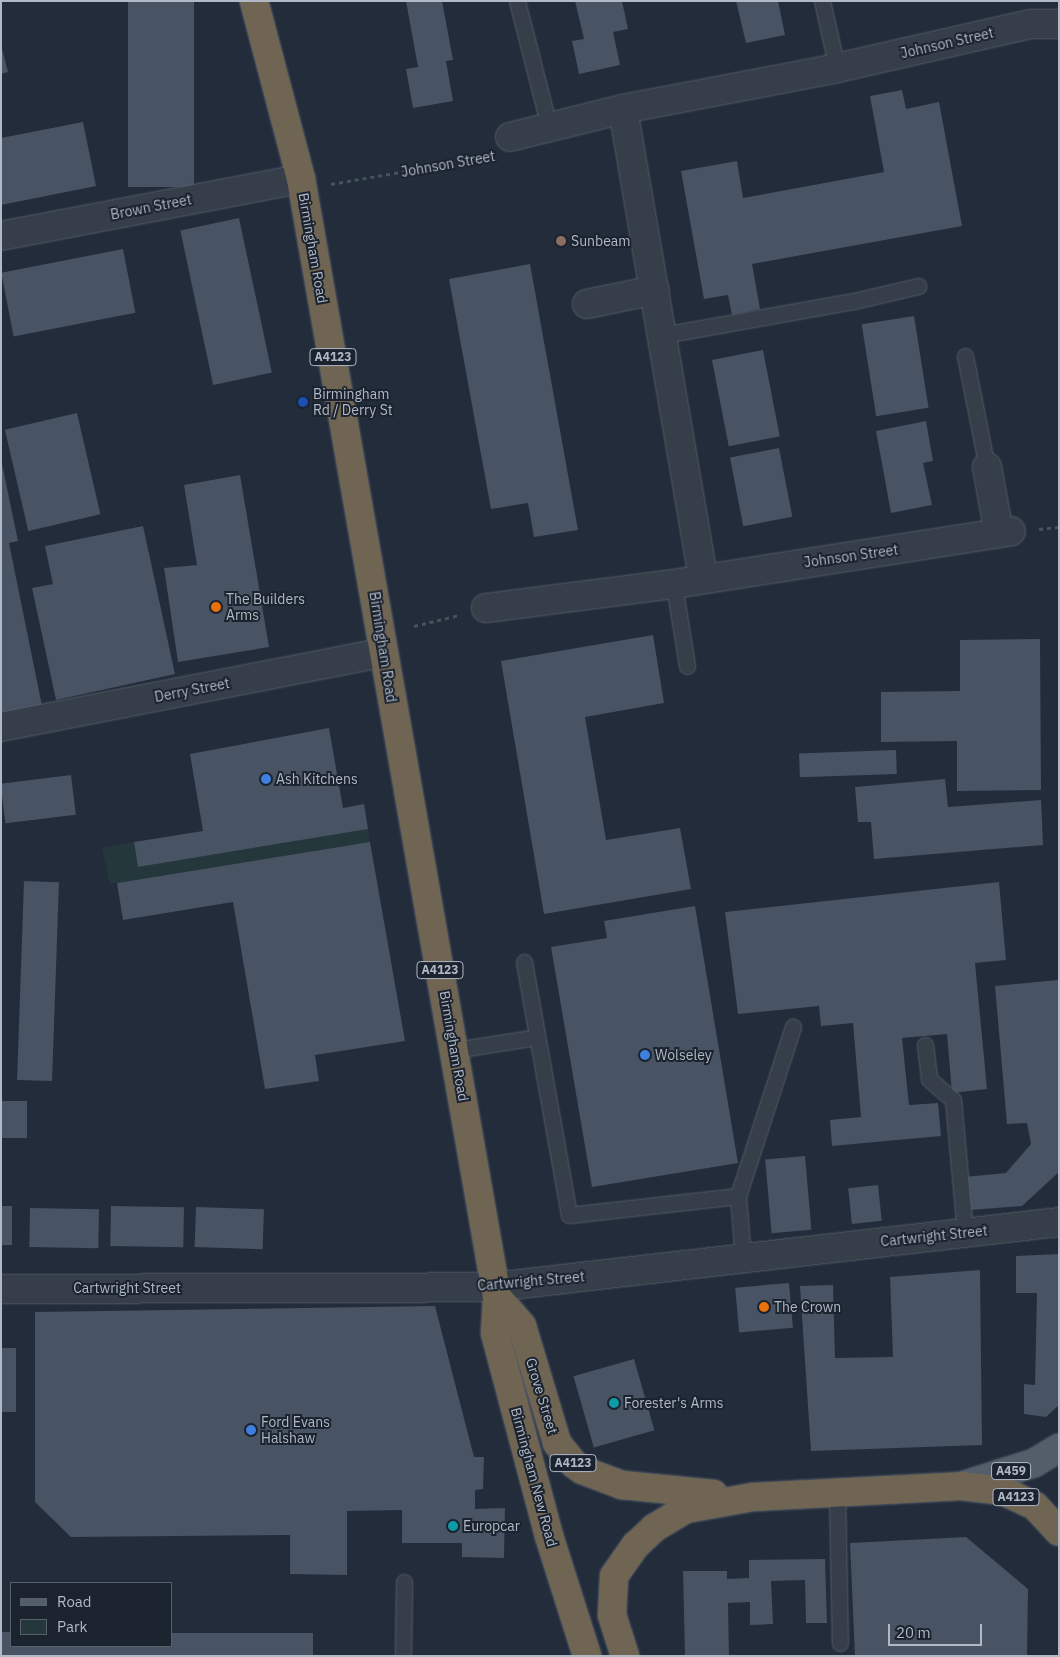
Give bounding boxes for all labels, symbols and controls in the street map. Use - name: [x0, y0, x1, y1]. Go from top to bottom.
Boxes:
- street label: Johnson Street: [899, 24, 995, 62]
- street label: Johnson Street: [400, 147, 496, 181]
- street label: Brown Street: [109, 191, 193, 223]
- street label: Birmingham Road: [295, 191, 331, 305]
- place label: Sunbeam: [571, 233, 631, 249]
- marker: Sunbeam: [555, 235, 567, 247]
- road number: A4123: [309, 348, 357, 367]
- place label: Birmingham Rd / Derry St: [313, 386, 393, 418]
- marker: Birmingham Rd / Derry St: [297, 396, 309, 408]
- street label: Johnson Street: [803, 541, 899, 571]
- street label: Birmingham Road: [366, 590, 400, 704]
- place label: The Builders Arms: [226, 591, 305, 624]
- marker: The Builders Arms: [210, 601, 222, 613]
- street label: Derry Street: [153, 674, 231, 706]
- place label: Ash Kitchens: [276, 771, 358, 787]
- marker: Ash Kitchens: [260, 773, 272, 785]
- road number: A4123: [416, 960, 464, 980]
- street label: Birmingham Road: [436, 989, 472, 1103]
- place label: Wolseley: [655, 1047, 712, 1063]
- marker: Wolseley: [639, 1049, 651, 1061]
- street label: Cartwright Street: [880, 1222, 988, 1250]
- street label: Cartwright Street: [477, 1268, 585, 1294]
- street label: Cartwright Street: [73, 1280, 181, 1296]
- place label: The Crown: [774, 1299, 841, 1315]
- marker: The Crown: [758, 1301, 770, 1313]
- street label: Grove Street: [522, 1356, 562, 1436]
- place label: Forester's Arms: [624, 1395, 724, 1411]
- marker: Forester's Arms: [608, 1397, 620, 1409]
- street label: Birmingham New Road: [507, 1405, 561, 1549]
- place label: Ford Evans Halshaw: [261, 1414, 330, 1446]
- marker: Ford Evans Halshaw: [245, 1424, 257, 1436]
- road number: A4123: [549, 1454, 597, 1472]
- road number: A459: [991, 1462, 1031, 1480]
- road number: A4123: [992, 1488, 1040, 1506]
- place label: Europcar: [463, 1518, 520, 1534]
- marker: Europcar: [447, 1520, 459, 1532]
- legend: [10, 1582, 172, 1647]
- text: Road: [57, 1592, 92, 1611]
- scale bar: [890, 1614, 984, 1646]
- text: Park: [57, 1617, 87, 1636]
- text: 20 m: [896, 1623, 931, 1642]

